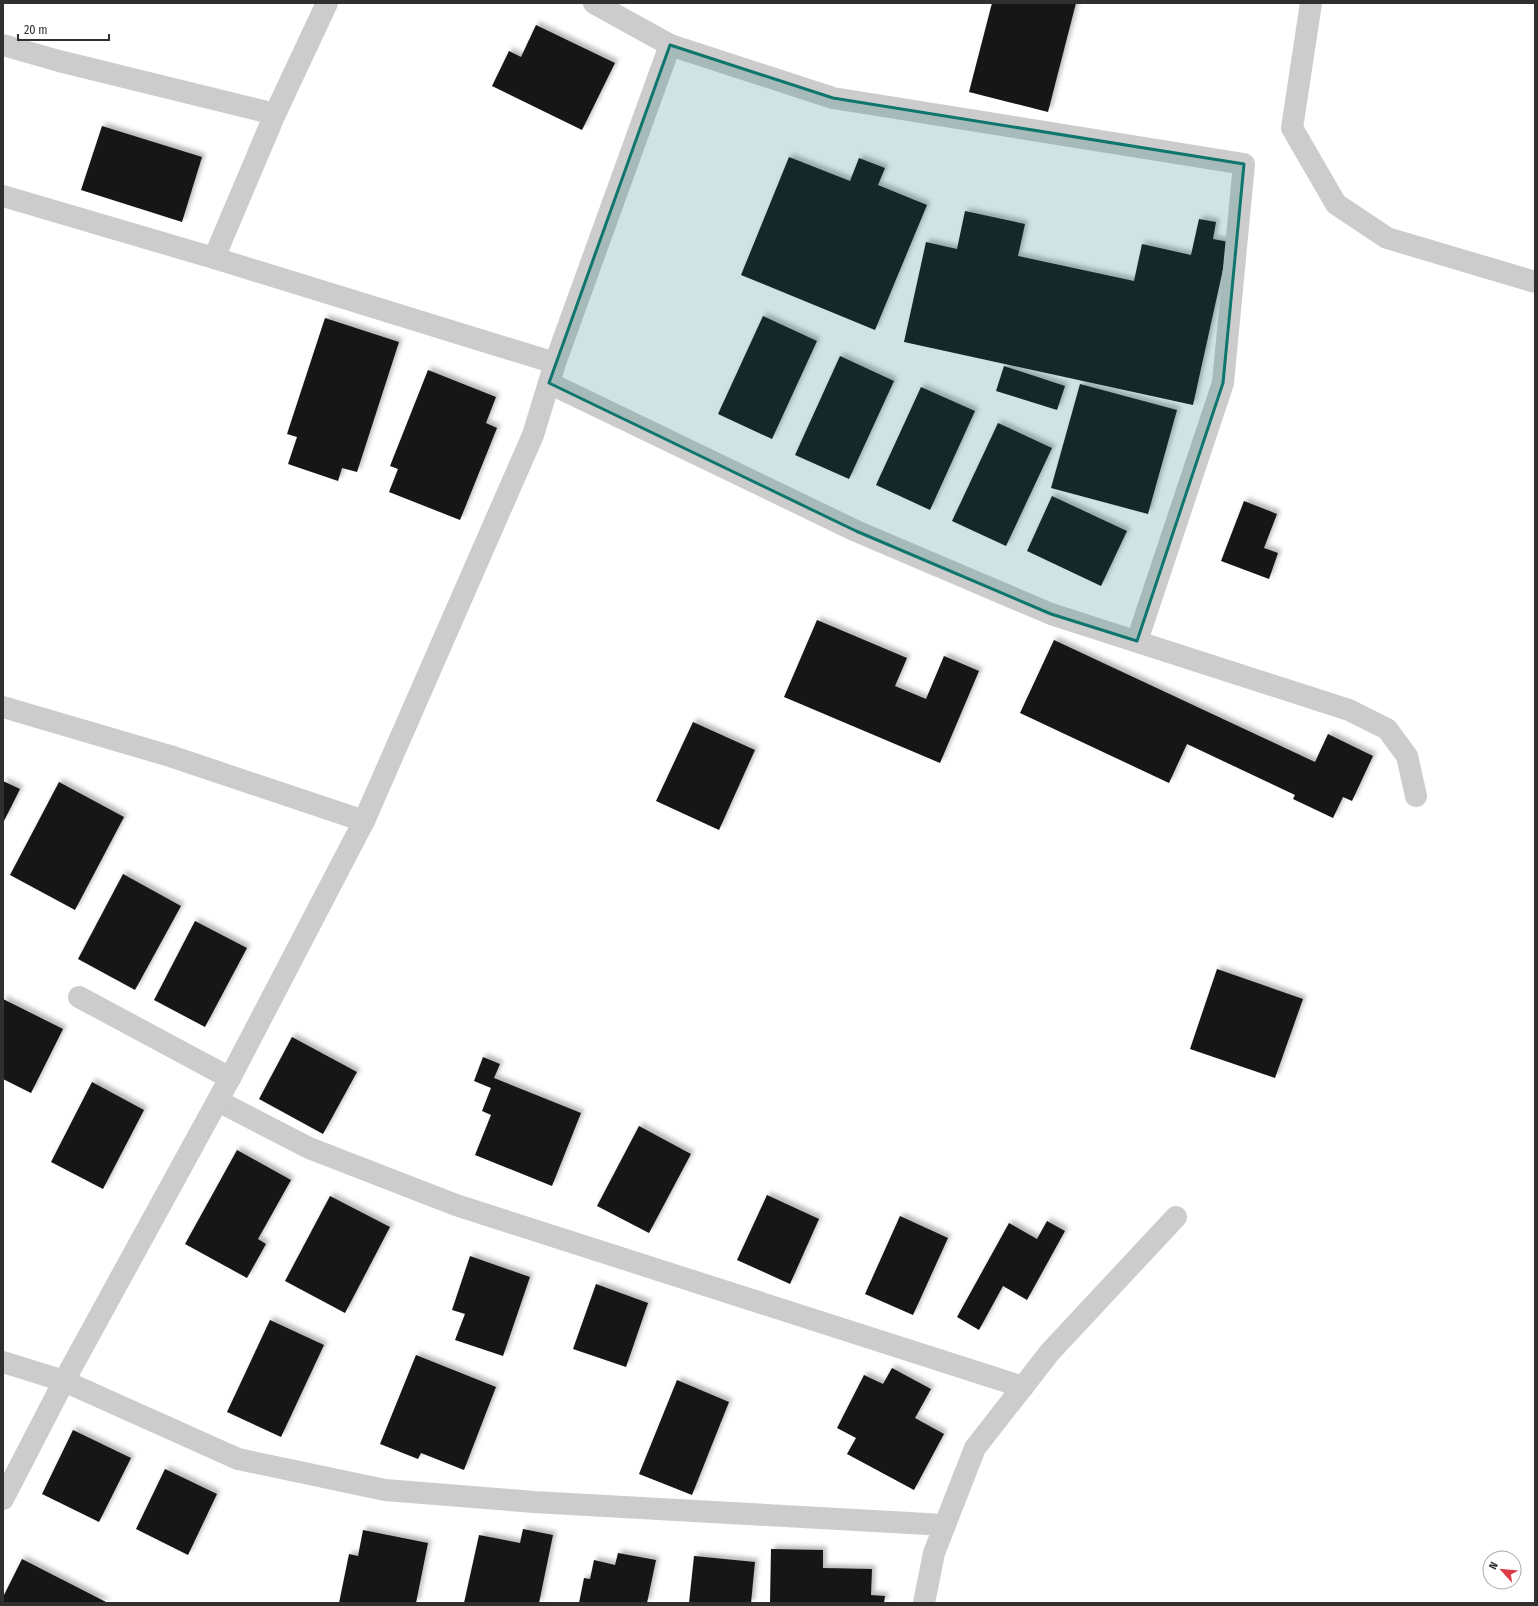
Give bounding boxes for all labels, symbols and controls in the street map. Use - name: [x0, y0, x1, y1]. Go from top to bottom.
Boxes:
- scale bar: [18, 16, 109, 42]
- text: 20 m: [24, 23, 48, 37]
- north arrow: [1482, 1550, 1522, 1590]
- text: N: [1486, 1560, 1501, 1572]

